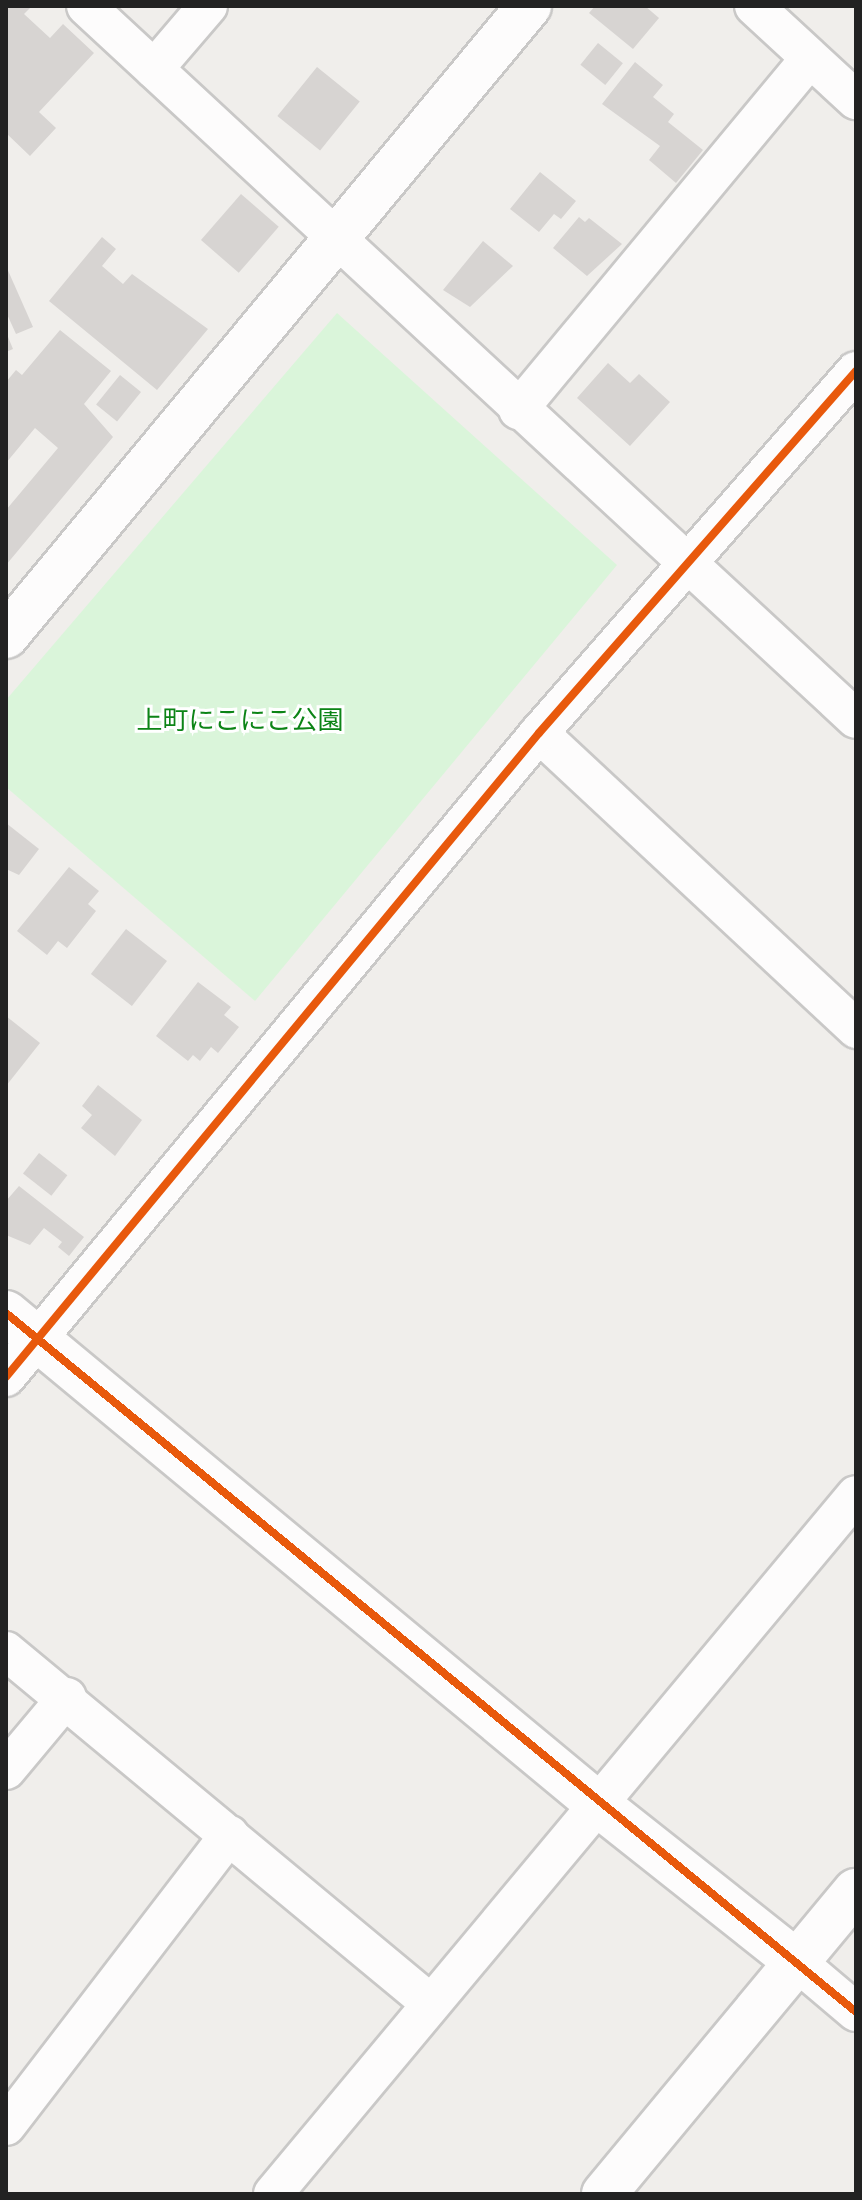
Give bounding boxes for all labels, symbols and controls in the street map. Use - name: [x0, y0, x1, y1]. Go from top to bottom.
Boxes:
- park label: 上町にこにこ公園: [136, 704, 344, 736]

